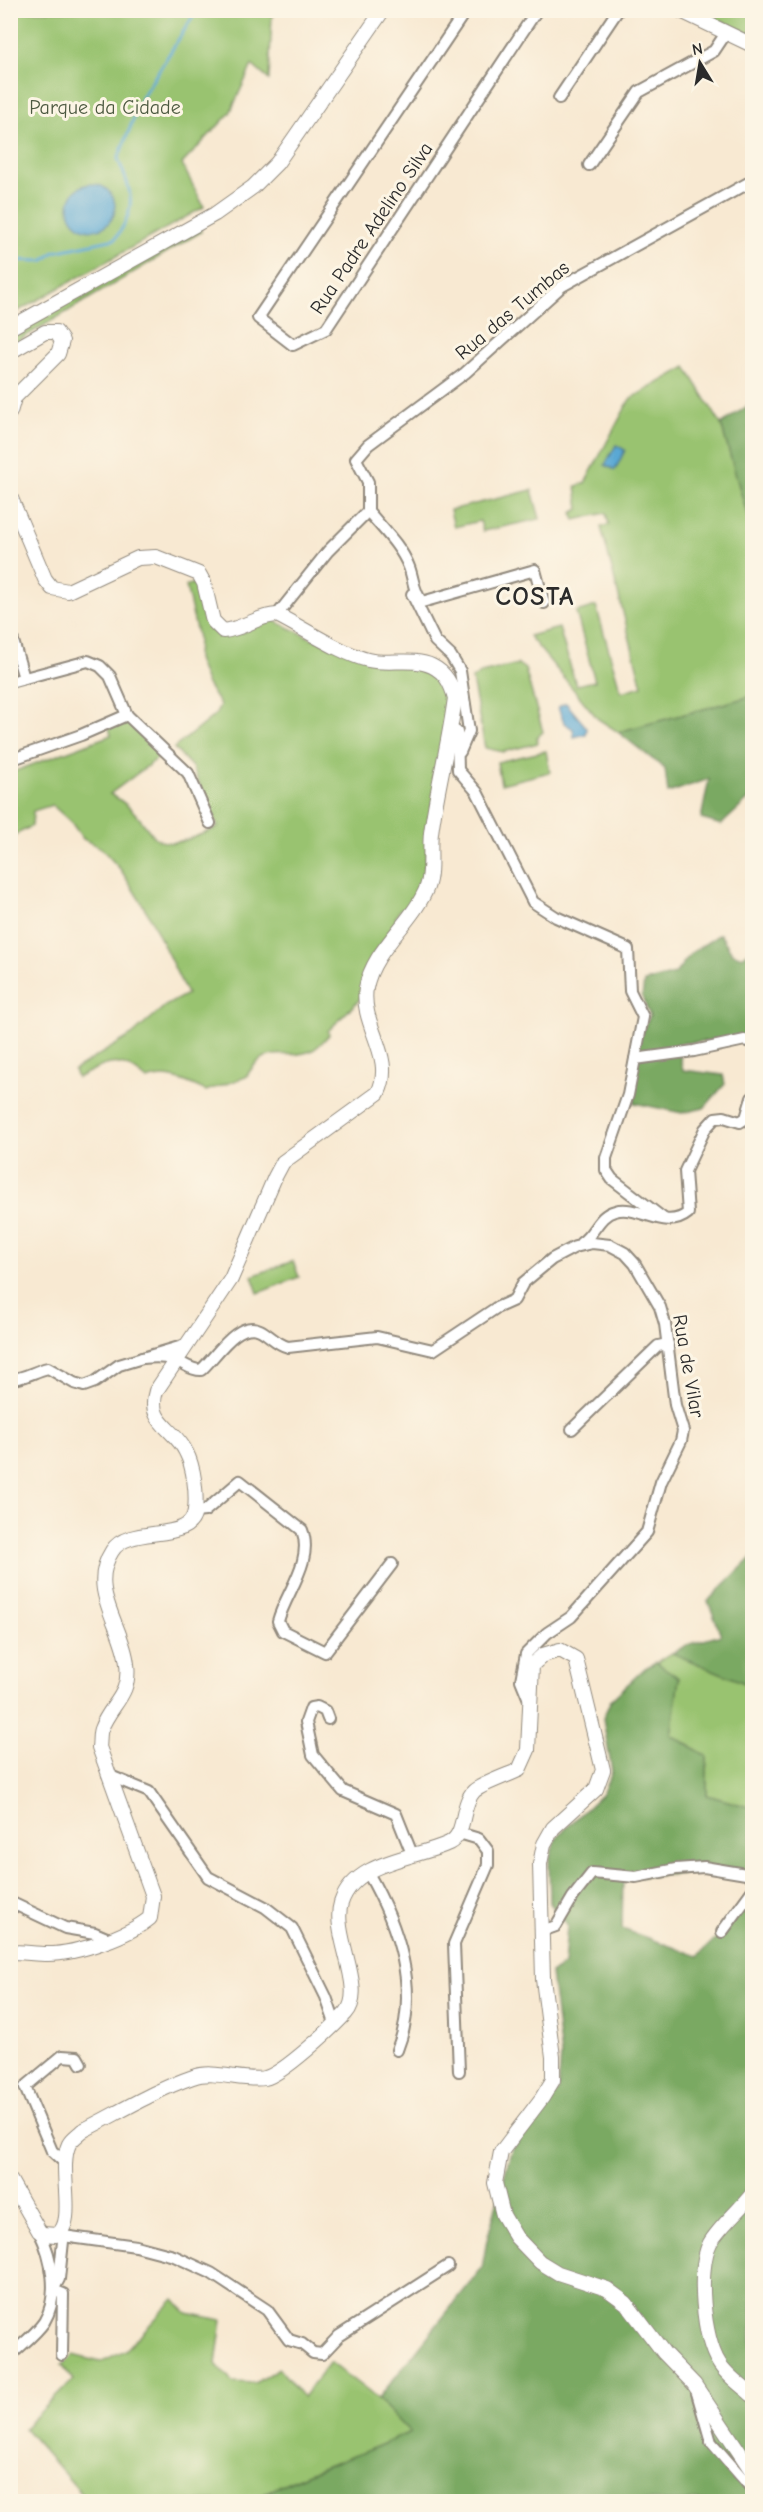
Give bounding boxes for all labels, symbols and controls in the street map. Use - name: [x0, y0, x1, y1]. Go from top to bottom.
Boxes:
- north arrow: [670, 33, 730, 93]
- text: N: [690, 39, 704, 59]
- park label: Parque da Cidade: [29, 96, 181, 119]
- street label: Rua Padre Adelino Silva: [305, 138, 438, 319]
- street label: Rua das Tumbas: [451, 256, 574, 365]
- district label: COSTA: [495, 582, 575, 612]
- street label: Rua de Vilar: [668, 1313, 709, 1420]

